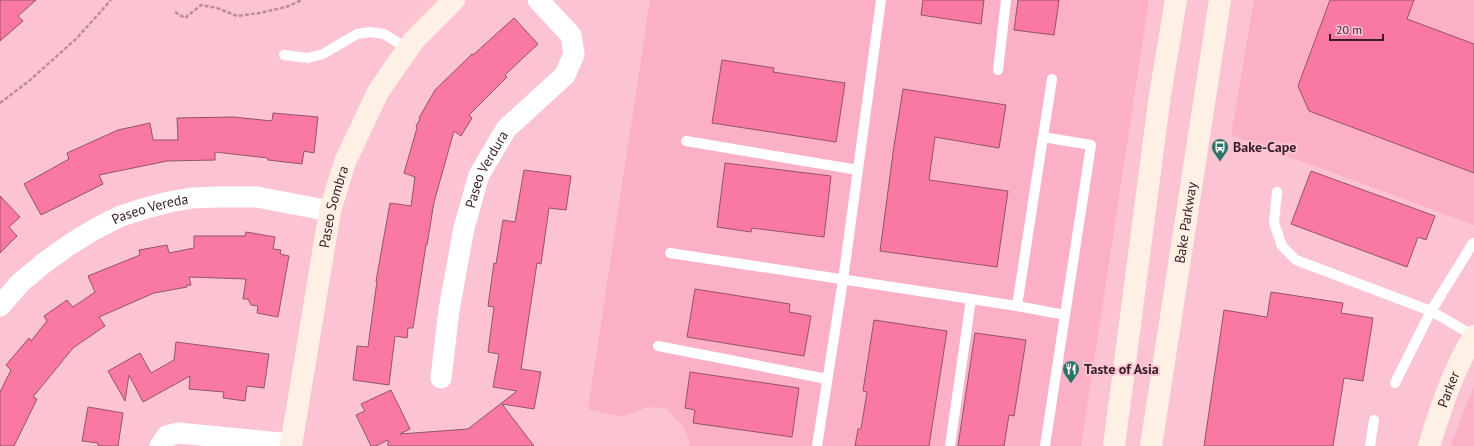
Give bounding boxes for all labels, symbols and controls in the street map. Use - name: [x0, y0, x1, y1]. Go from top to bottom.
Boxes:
- scale bar: [1330, 16, 1383, 42]
- text: 20 m: [1336, 22, 1362, 37]
- street label: Paseo Verdura: [461, 127, 512, 210]
- bus stop icon: Bake-Cape: [1210, 137, 1230, 162]
- place label: Bake-Cape: [1233, 138, 1296, 156]
- street label: Paseo Sombra: [315, 164, 352, 249]
- street label: Bake Parkway: [1170, 180, 1201, 265]
- street label: Paseo Vereda: [109, 190, 189, 228]
- restaurant icon: Taste of Asia: [1061, 359, 1081, 384]
- place label: Taste of Asia: [1084, 360, 1159, 378]
- street label: Parker: [1433, 368, 1464, 410]

